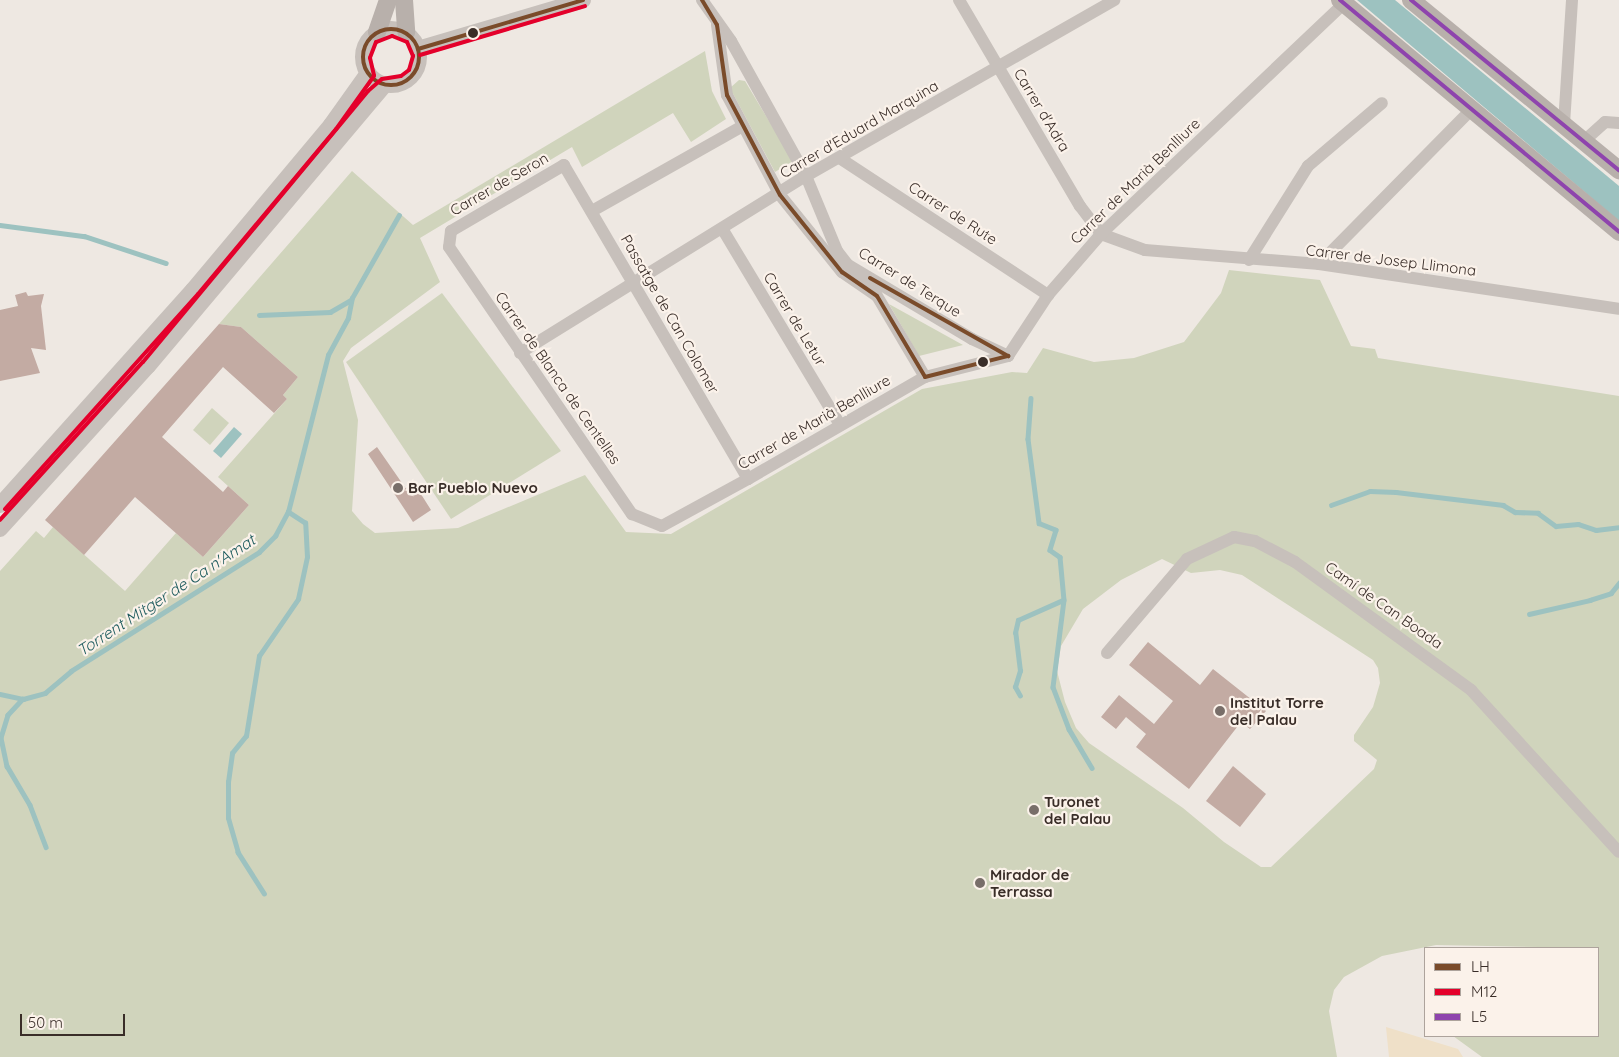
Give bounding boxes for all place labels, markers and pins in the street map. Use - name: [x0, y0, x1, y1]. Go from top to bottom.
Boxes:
- unlabelled marker: [468, 28, 478, 38]
- unlabelled marker: [978, 357, 988, 367]
- place label: Bar Pueblo Nuevo: [408, 479, 538, 497]
- marker: Bar Pueblo Nuevo: [392, 482, 404, 494]
- place label: Institut Torre del Palau: [1230, 693, 1324, 728]
- marker: Institut Torre del Palau: [1214, 705, 1226, 717]
- place label: Turonet del Palau: [1044, 792, 1111, 827]
- marker: Turonet del Palau: [1028, 804, 1040, 816]
- place label: Mirador de Terrassa: [990, 865, 1069, 900]
- marker: Mirador de Terrassa: [974, 877, 986, 889]

